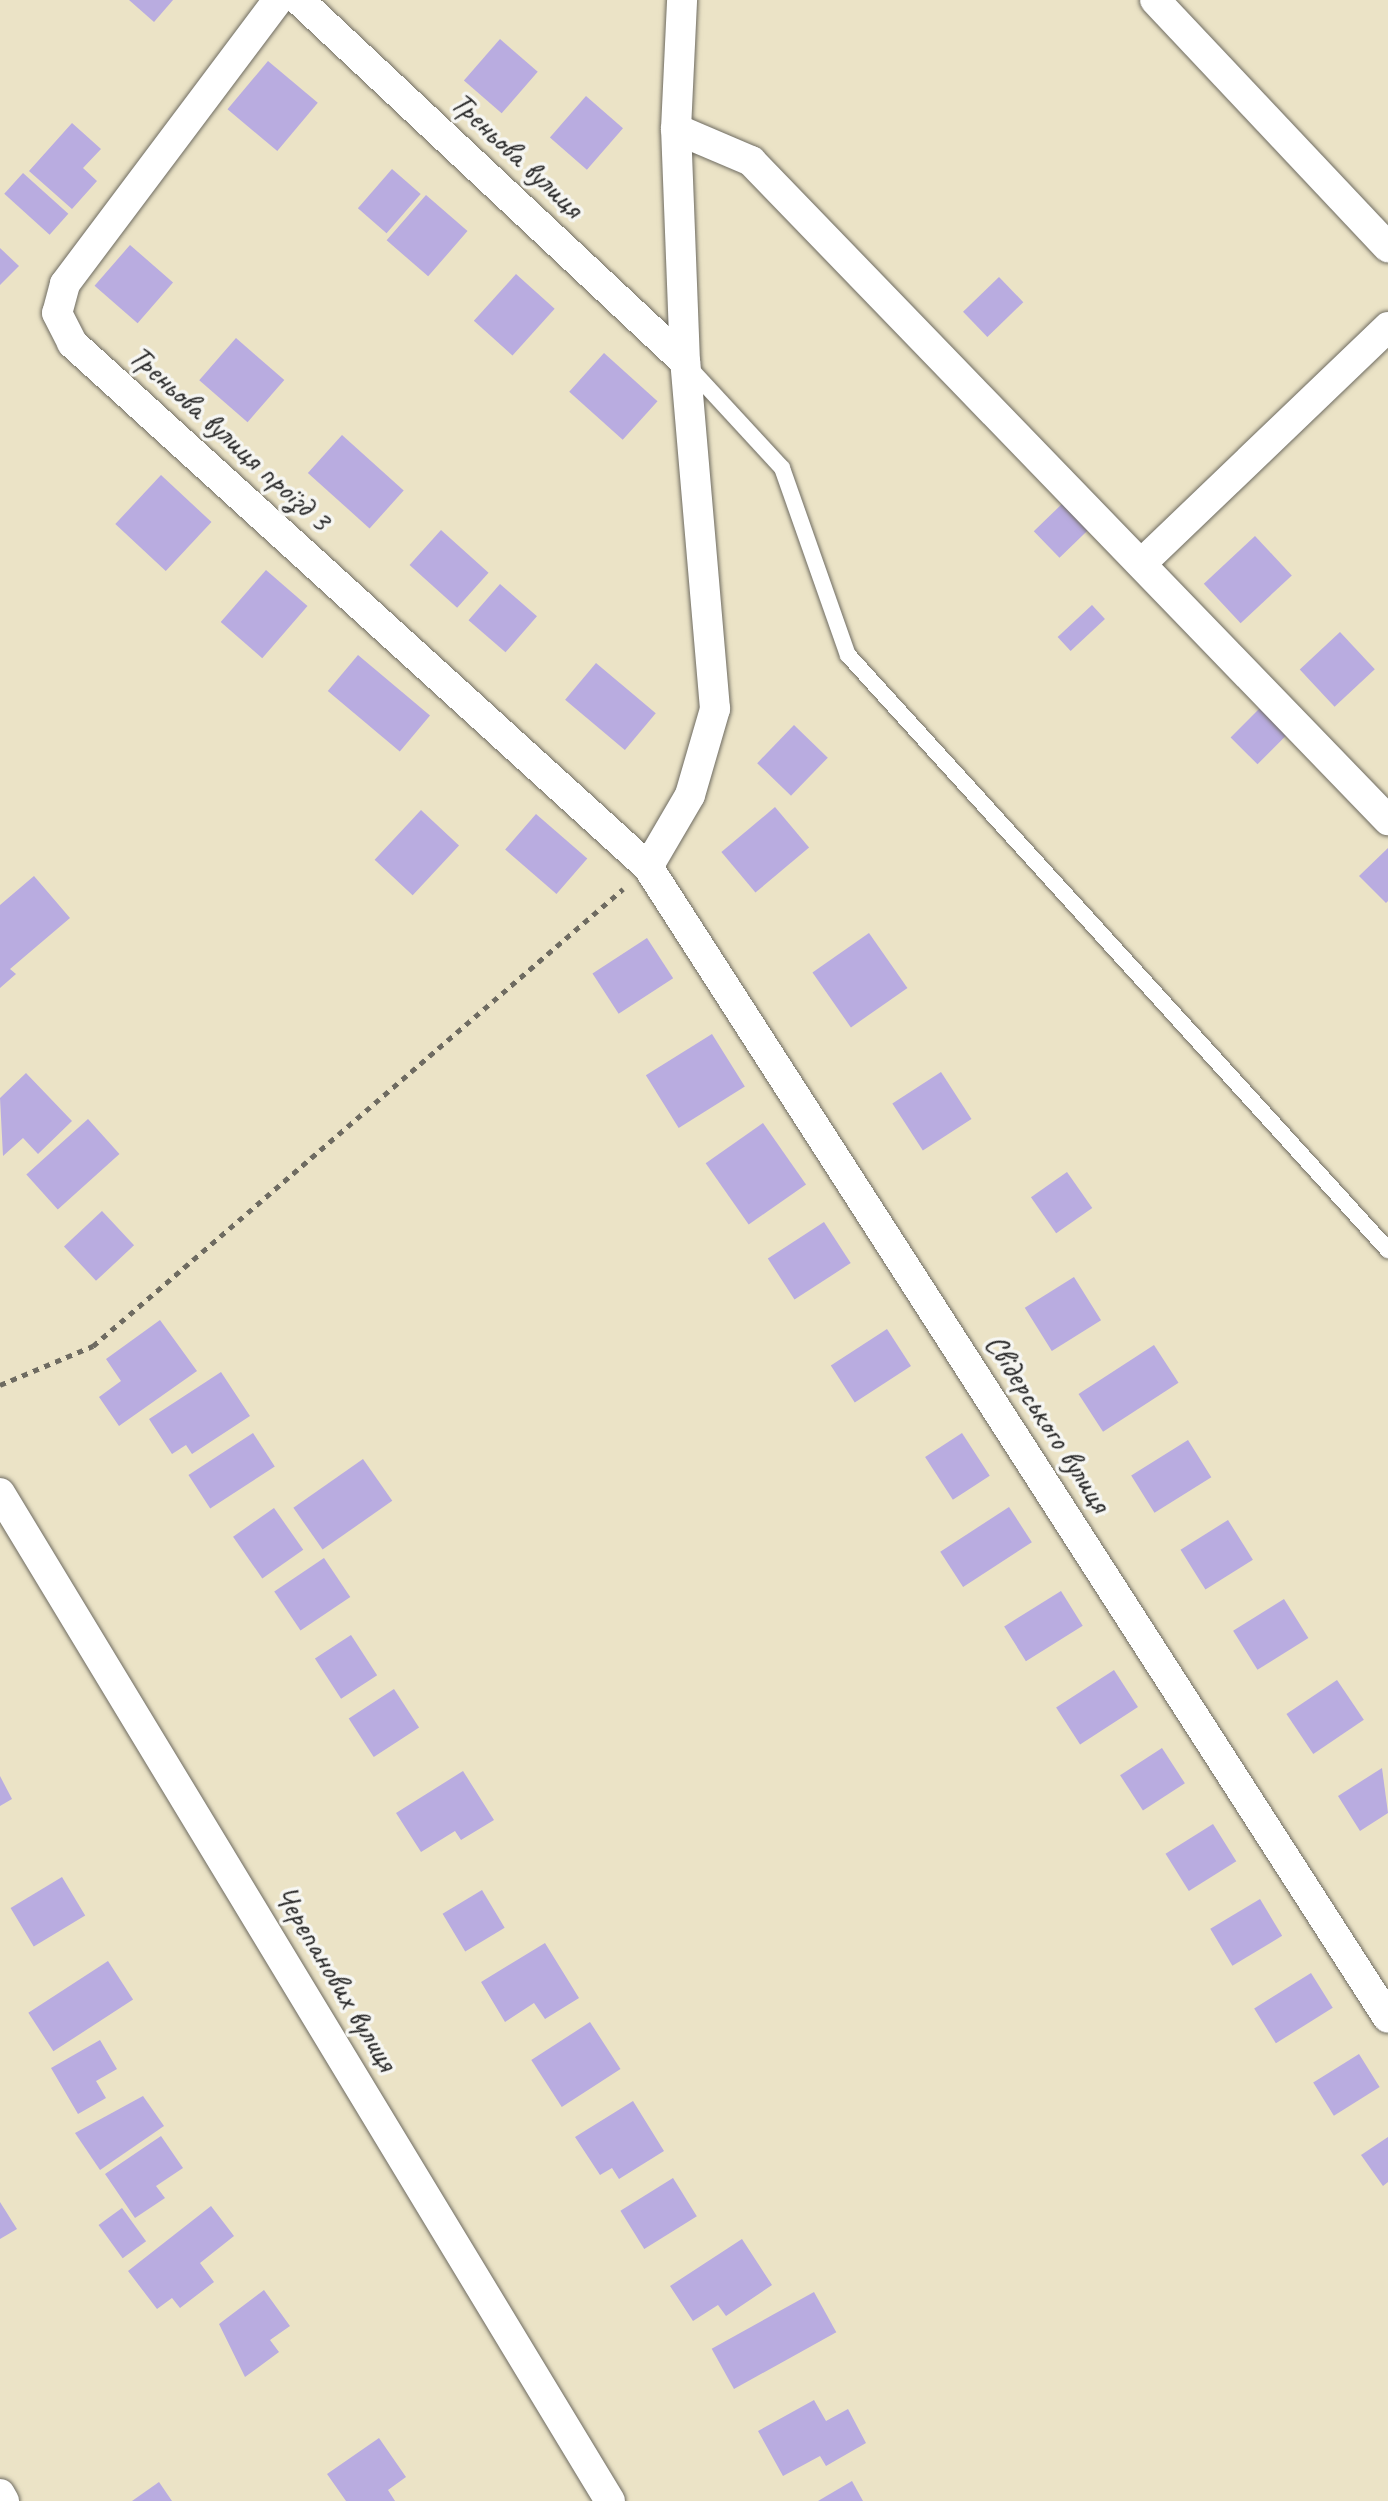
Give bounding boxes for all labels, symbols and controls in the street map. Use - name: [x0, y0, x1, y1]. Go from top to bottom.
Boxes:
- street label: Треньова вулиця: [443, 84, 591, 226]
- street label: Треньова вулиця проїзд 3: [121, 338, 339, 538]
- street label: Свiдерського вулиця: [976, 1327, 1120, 1519]
- street label: Черепанових вулиця: [265, 1878, 407, 2078]

